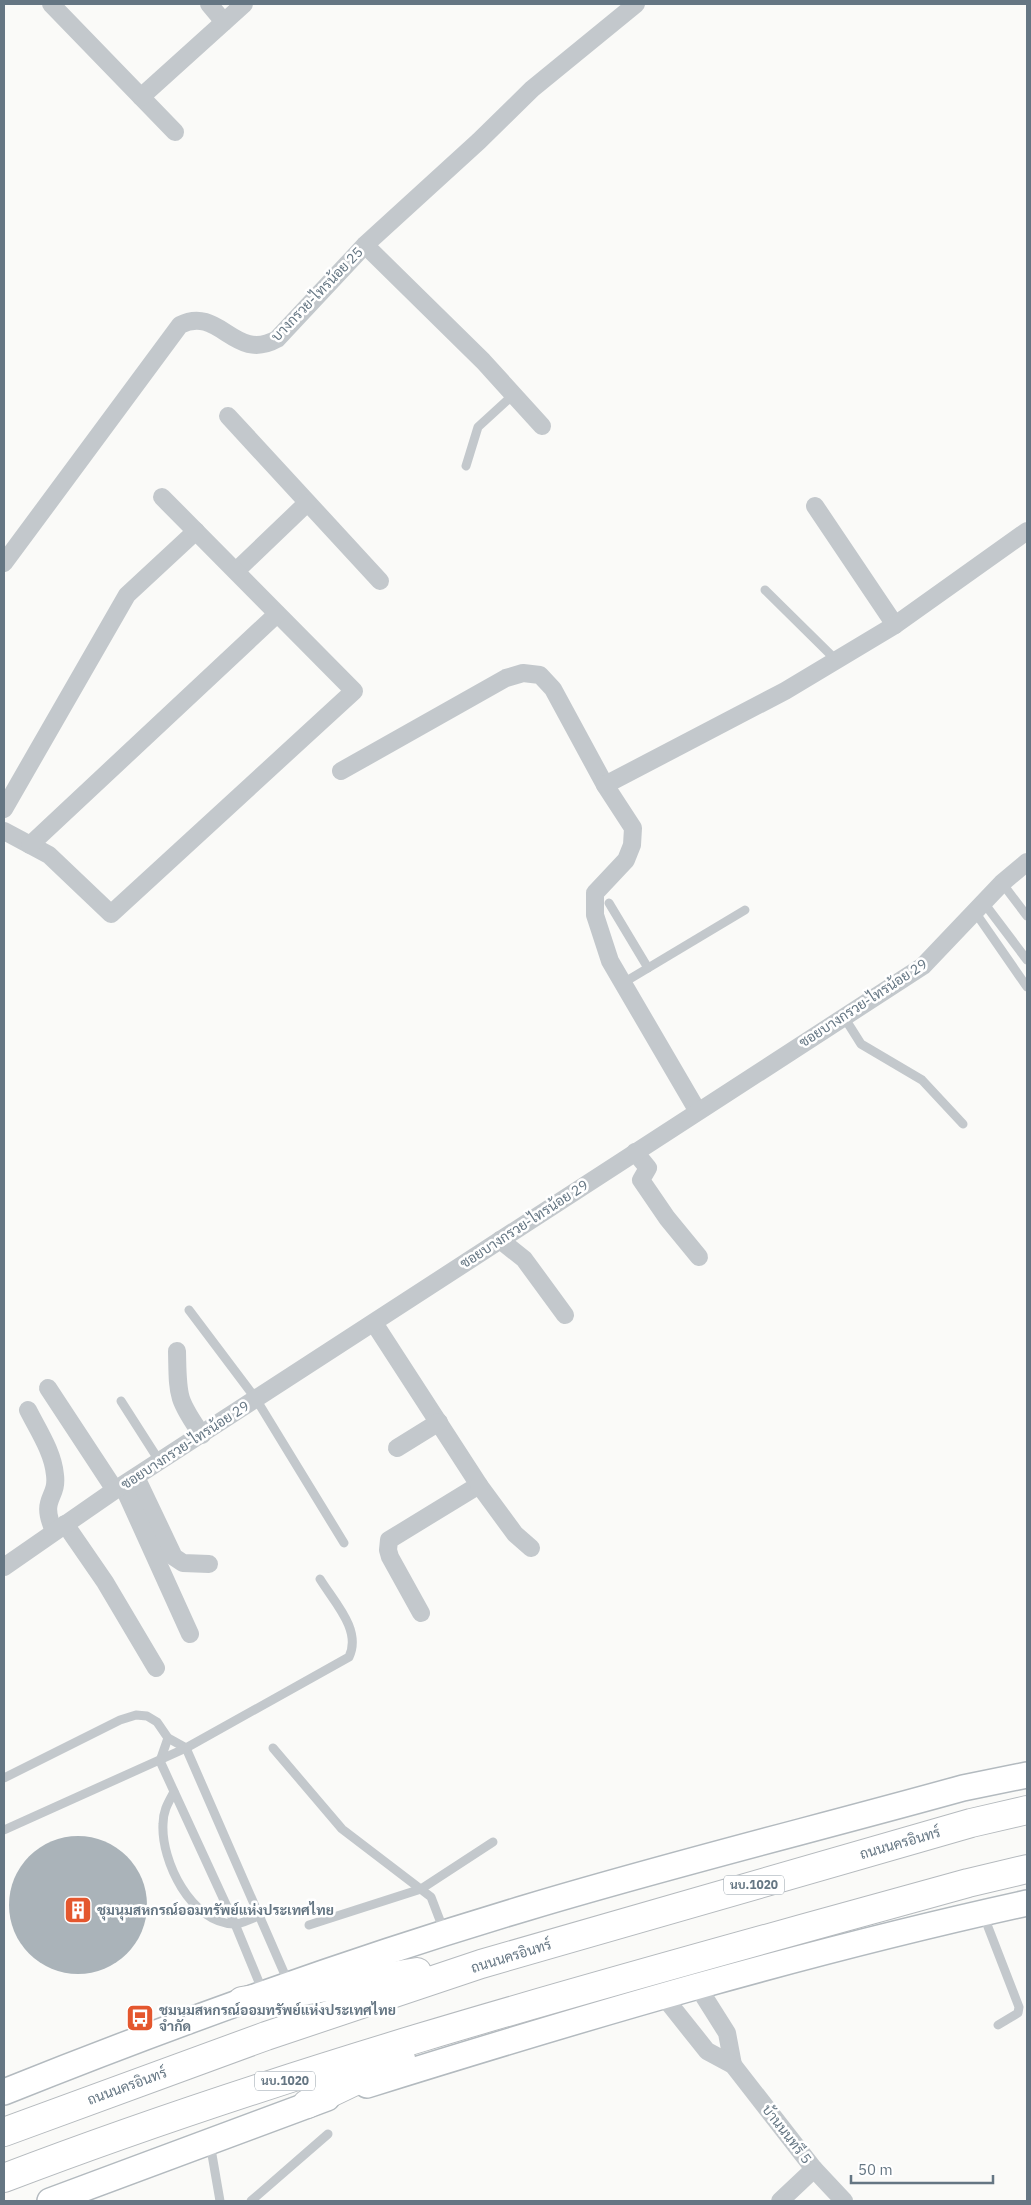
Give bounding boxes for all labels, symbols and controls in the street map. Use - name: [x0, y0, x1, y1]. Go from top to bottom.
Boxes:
- street label: บางกรวย-ไทรน้อย 25: [267, 243, 367, 345]
- street label: ซอยบางกรวย-ไทรน้อย 29: [795, 955, 931, 1051]
- street label: ซอยบางกรวย-ไทรน้อย 29: [456, 1176, 592, 1272]
- street label: ซอยบางกรวย-ไทรน้อย 29: [117, 1397, 253, 1493]
- street label: ถนนนครอินทร์: [858, 1823, 943, 1863]
- road number: นบ.1020: [724, 1876, 784, 1894]
- building icon: ชุมนุมสหกรณ์ออมทรัพย์แห่งประเทศไทย: [63, 1895, 93, 1925]
- place label: ชุมนุมสหกรณ์ออมทรัพย์แห่งประเทศไทย: [97, 1901, 334, 1921]
- street label: ถนนนครอินทร์: [469, 1935, 554, 1977]
- place label: ชุมนุมสหกรณ์ออมทรัพย์แห่งประเทศไทย จำกัด: [159, 2001, 396, 2035]
- bus stop icon: ชุมนุมสหกรณ์ออมทรัพย์แห่งประเทศไทย จำกัด: [125, 2003, 155, 2033]
- street label: ถนนนครอินทร์: [85, 2063, 169, 2109]
- road number: นบ.1020: [255, 2072, 315, 2090]
- street label: บ้านนนทรี 5: [758, 2101, 816, 2167]
- scale bar: [851, 2152, 994, 2184]
- text: 50 m: [858, 2160, 893, 2179]

